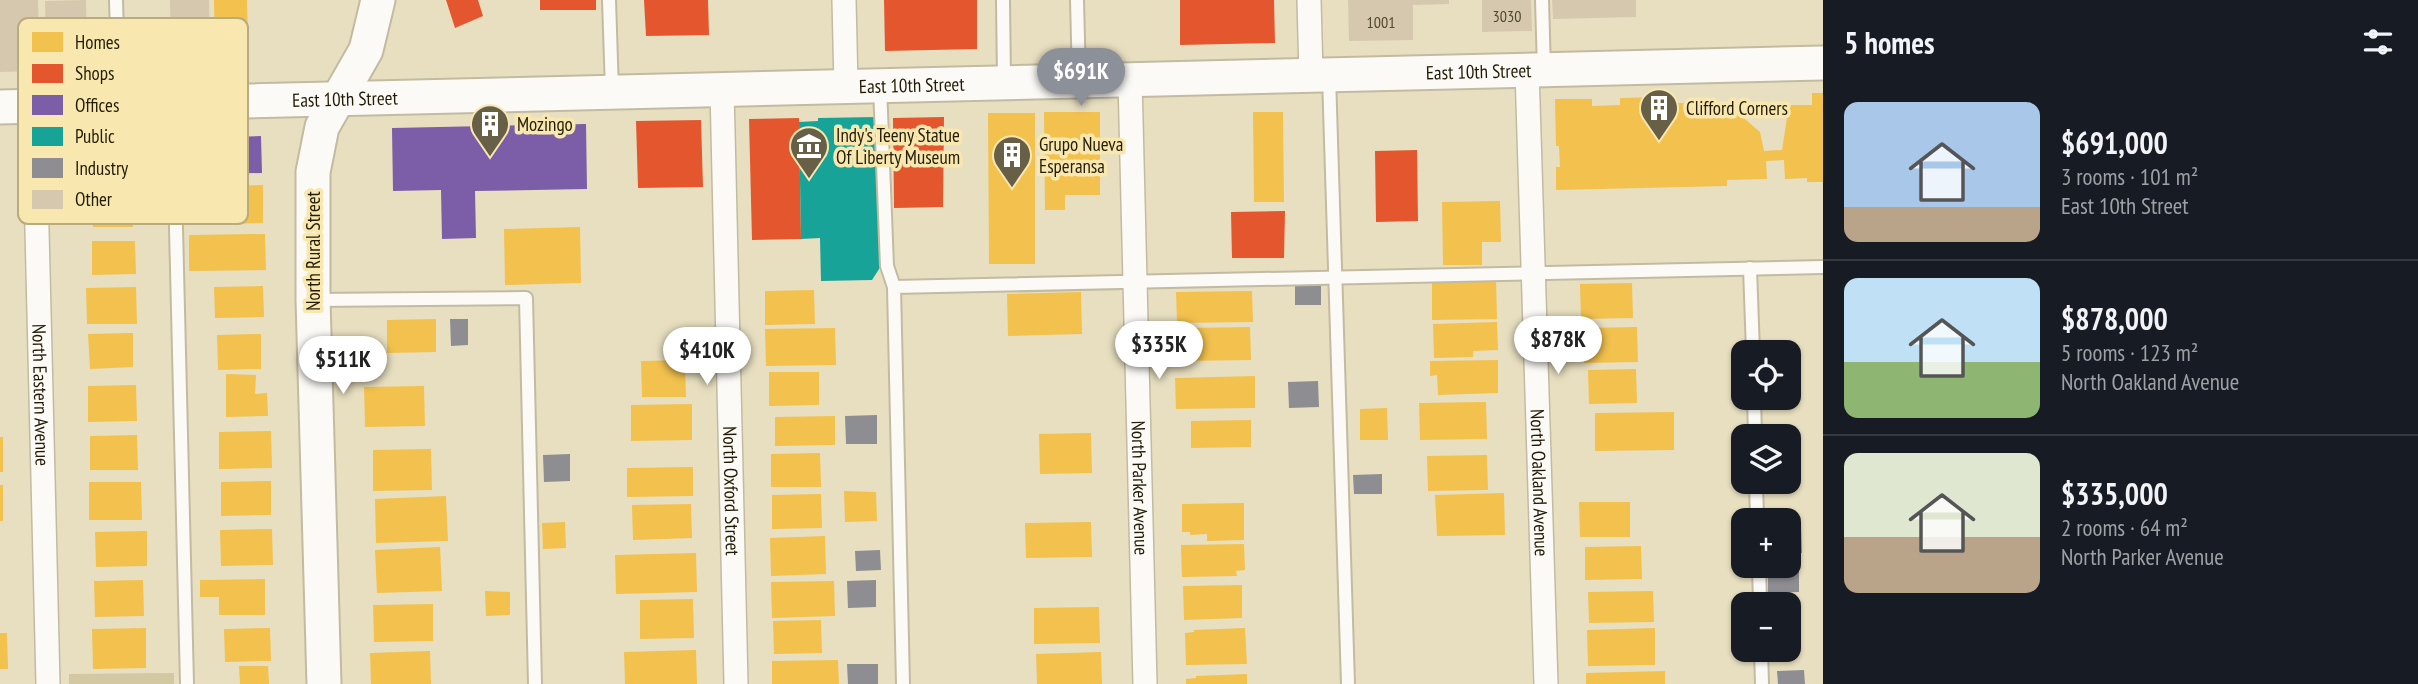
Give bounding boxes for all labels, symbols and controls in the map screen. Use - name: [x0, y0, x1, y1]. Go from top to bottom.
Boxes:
- house number: 3030: [1493, 6, 1521, 26]
- house number: 1001: [1367, 12, 1395, 32]
- legend: [18, 18, 248, 224]
- text: 5 homes: [1844, 23, 1935, 62]
- icon: filters: [2359, 23, 2397, 61]
- text: Homes: [75, 30, 120, 54]
- pin: $691K: [1032, 48, 1130, 108]
- text: $691K: [1053, 56, 1109, 85]
- street label: East 10th Street: [1425, 58, 1532, 85]
- text: Shops: [75, 61, 114, 85]
- street label: East 10th Street: [859, 72, 966, 98]
- street label: East 10th Street: [292, 85, 399, 112]
- building icon: Clifford Corners: [1638, 87, 1680, 142]
- text: Offices: [75, 93, 119, 117]
- place label: Clifford Corners: [1686, 96, 1788, 120]
- building icon: Mozingo: [469, 103, 511, 158]
- place label: Mozingo: [517, 112, 573, 136]
- place label: Indy's Teeny Statue Of Liberty Museum: [836, 123, 960, 169]
- text: $691,000: [2061, 123, 2168, 162]
- text: Public: [75, 124, 115, 148]
- museum icon: Indy's Teeny Statue Of Liberty Museum: [788, 125, 830, 180]
- icon: home: [1900, 130, 1984, 214]
- place label: Grupo Nueva Esperansa: [1039, 132, 1123, 178]
- building icon: Grupo Nueva Esperansa: [991, 134, 1033, 189]
- text: Industry: [75, 156, 129, 180]
- text: 3 rooms · 101 m²: [2061, 162, 2198, 191]
- text: Other: [75, 187, 113, 211]
- street label: North Rural Street: [301, 190, 325, 311]
- text: East 10th Street: [2061, 191, 2189, 220]
- text: $878,000: [2061, 299, 2168, 338]
- icon: home: [1900, 306, 1984, 390]
- pin: $878K: [1509, 316, 1607, 376]
- pin: $335K: [1110, 322, 1208, 381]
- street label: North Eastern Avenue: [27, 324, 55, 466]
- text: $878K: [1530, 324, 1586, 353]
- pin: $410K: [658, 328, 756, 387]
- text: $335K: [1131, 329, 1187, 358]
- text: $410K: [679, 335, 735, 364]
- pin: $511K: [294, 336, 392, 396]
- text: 5 rooms · 123 m²: [2061, 338, 2198, 367]
- map controls: [1731, 340, 1801, 662]
- button: locate: [1731, 340, 1801, 410]
- text: $511K: [315, 344, 371, 373]
- text: North Oakland Avenue: [2061, 367, 2239, 396]
- street label: North Oakland Avenue: [1525, 409, 1554, 557]
- street label: North Parker Avenue: [1126, 420, 1154, 556]
- button: layers: [1731, 424, 1801, 494]
- street label: North Oxford Street: [718, 426, 745, 557]
- text: $335,000: [2061, 474, 2168, 513]
- icon: home: [1900, 481, 1984, 565]
- button: +: [1731, 508, 1801, 578]
- text: 2 rooms · 64 m²: [2061, 513, 2188, 542]
- text: North Parker Avenue: [2061, 542, 2224, 571]
- button: −: [1731, 592, 1801, 662]

